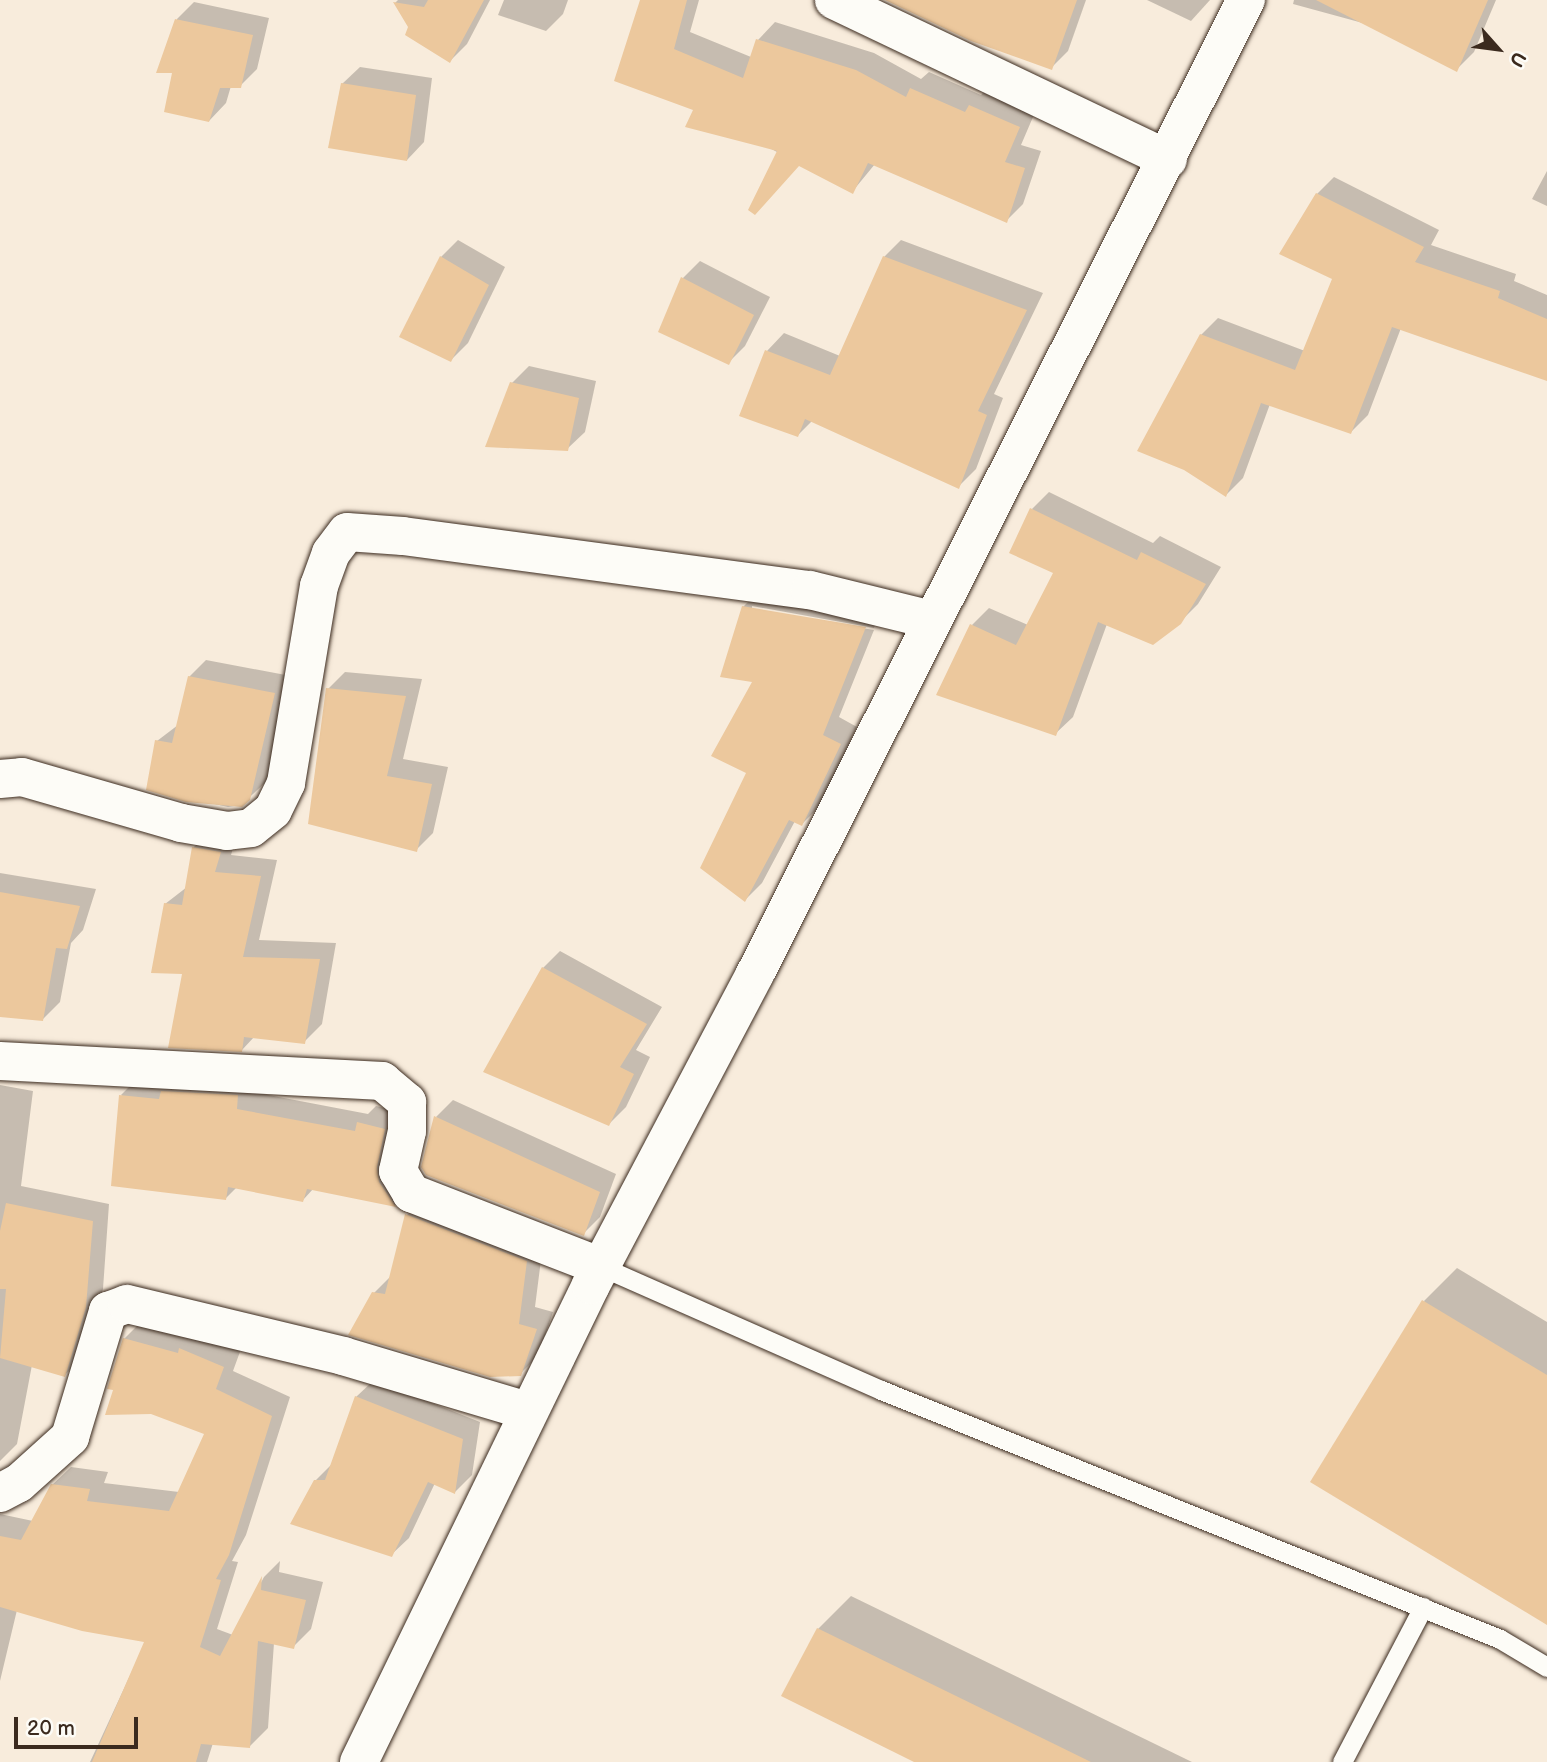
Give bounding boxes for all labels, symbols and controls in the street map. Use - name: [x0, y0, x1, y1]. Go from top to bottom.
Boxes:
- north arrow: [1463, 14, 1533, 84]
- text: U: [1504, 48, 1530, 70]
- scale bar: [18, 1702, 142, 1746]
- text: 20 m: [27, 1716, 75, 1741]

